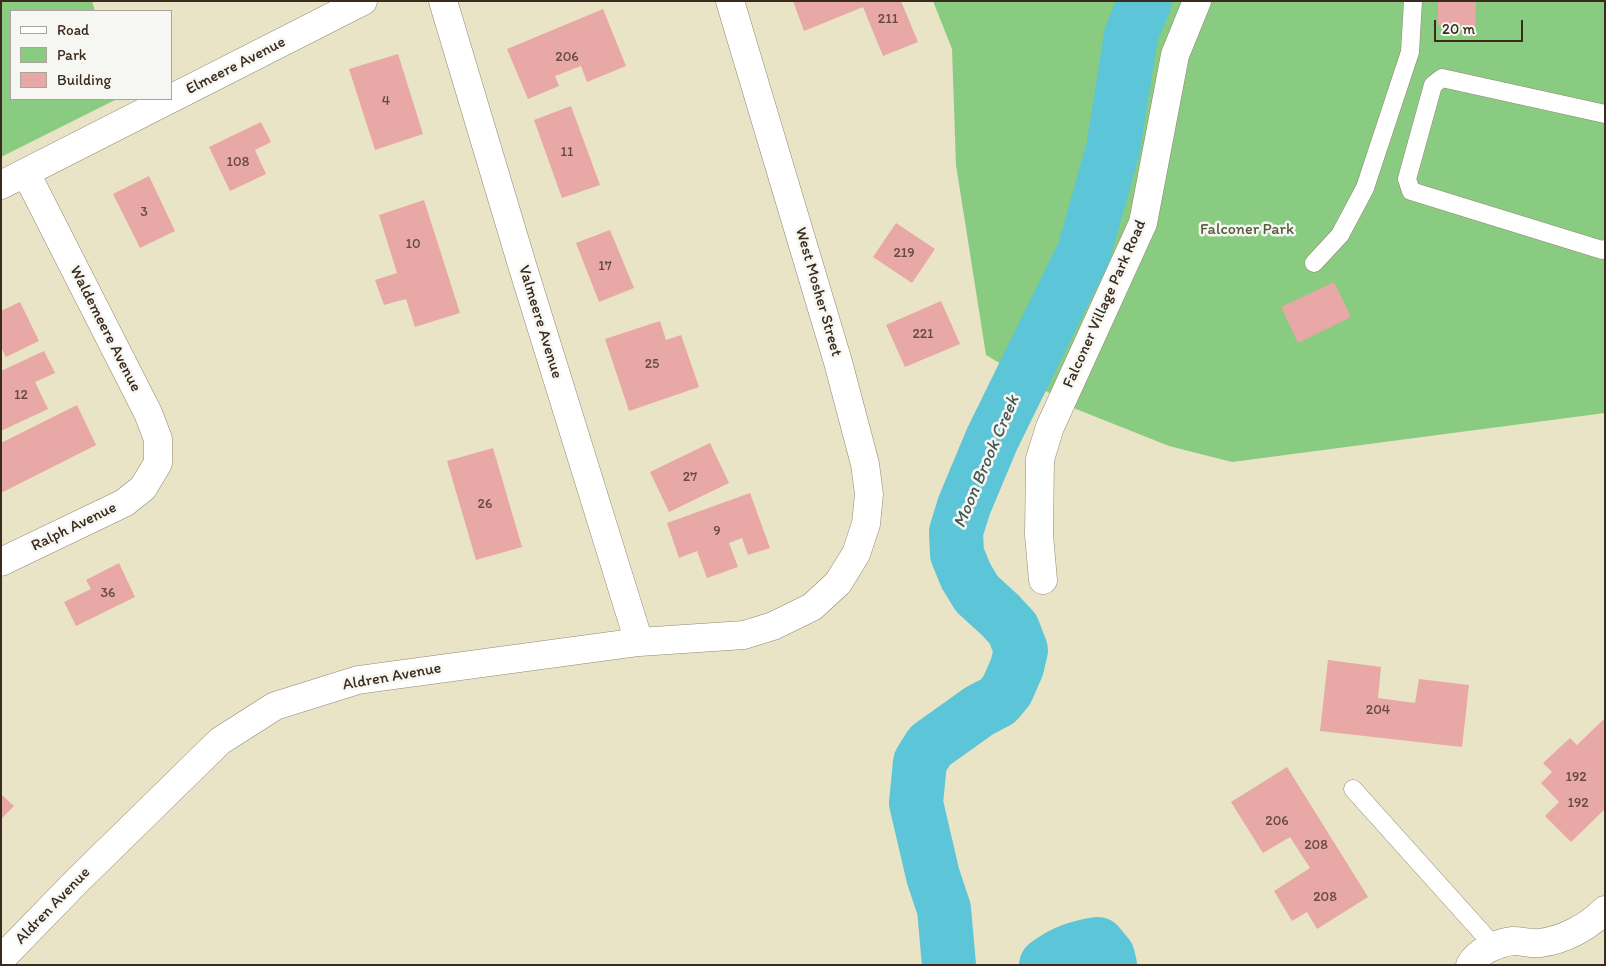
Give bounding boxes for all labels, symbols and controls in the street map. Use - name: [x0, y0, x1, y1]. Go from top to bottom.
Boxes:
- legend: [10, 10, 172, 100]
- scale bar: [1436, 10, 1525, 42]
- house number: 211: [878, 11, 898, 27]
- text: 20 m: [1442, 20, 1475, 38]
- text: Road: [57, 21, 89, 39]
- street label: Elmeere Avenue: [183, 33, 289, 99]
- text: Park: [57, 46, 87, 64]
- house number: 206: [555, 49, 579, 65]
- text: Building: [57, 71, 111, 89]
- house number: 4: [382, 93, 390, 109]
- house number: 11: [561, 144, 573, 160]
- house number: 108: [227, 154, 249, 170]
- house number: 3: [140, 204, 148, 220]
- street label: Falconer Village Park Road: [1059, 217, 1151, 391]
- park label: Falconer Park: [1200, 220, 1294, 240]
- street label: West Mosher Street: [790, 225, 846, 359]
- house number: 10: [405, 236, 421, 252]
- house number: 219: [893, 245, 915, 261]
- house number: 17: [598, 258, 612, 274]
- street label: Waldemeere Avenue: [65, 263, 145, 395]
- street label: Valmeere Avenue: [514, 263, 566, 381]
- house number: 221: [912, 326, 934, 342]
- house number: 25: [645, 356, 659, 372]
- house number: 12: [14, 387, 28, 403]
- water label: Moon Brook Creek: [949, 392, 1025, 532]
- house number: 27: [683, 469, 697, 485]
- house number: 26: [478, 496, 492, 512]
- street label: Ralph Avenue: [28, 498, 120, 556]
- house number: 9: [713, 523, 721, 539]
- house number: 36: [100, 585, 116, 601]
- street label: Aldren Avenue: [341, 659, 443, 695]
- house number: 204: [1366, 702, 1390, 718]
- house number: 192: [1565, 769, 1587, 785]
- house number: 192: [1567, 795, 1589, 811]
- house number: 206: [1265, 813, 1289, 829]
- house number: 208: [1304, 837, 1328, 853]
- street label: Aldren Avenue: [11, 863, 95, 949]
- house number: 208: [1313, 889, 1337, 905]

